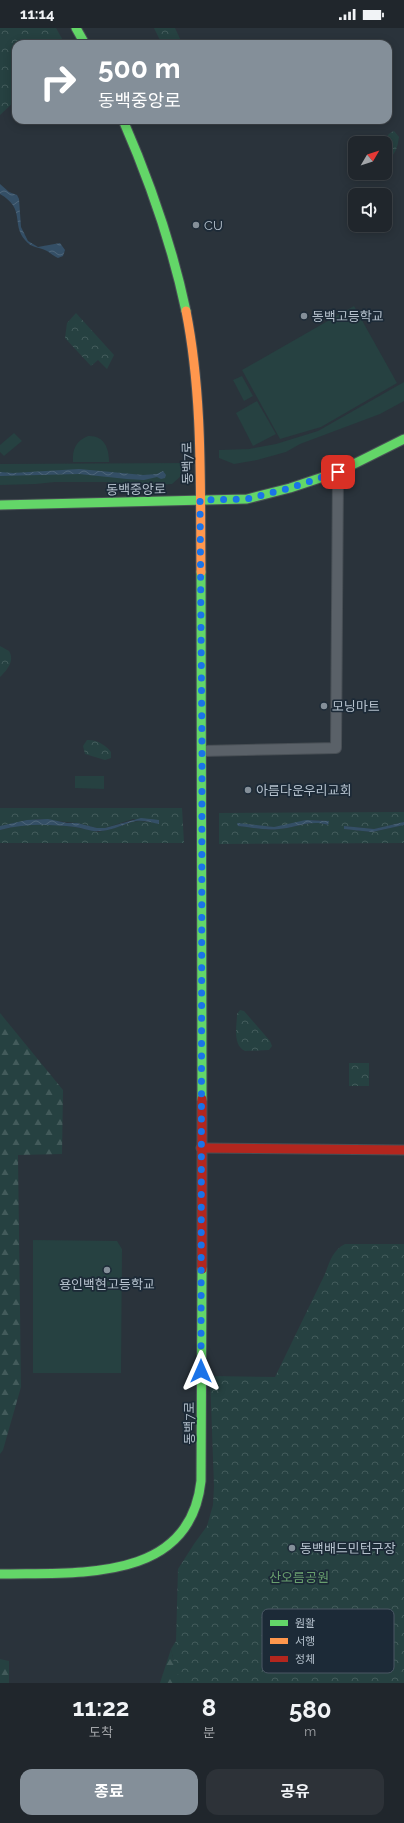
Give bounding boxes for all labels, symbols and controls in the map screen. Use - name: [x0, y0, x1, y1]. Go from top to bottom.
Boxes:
- text: 11:14: [20, 5, 55, 23]
- text: 500 m: [98, 52, 181, 85]
- icon: right: [32, 56, 84, 108]
- text: 동백중앙로: [98, 90, 181, 111]
- north arrow: [348, 136, 392, 180]
- map controls: [348, 136, 392, 232]
- button: sound: [348, 188, 392, 232]
- place label: CU: [204, 218, 223, 233]
- marker: CU: [191, 220, 201, 230]
- place label: 동백고등학교: [312, 309, 384, 324]
- marker: 동백고등학교: [299, 311, 309, 321]
- street label: 동백7로: [180, 441, 195, 485]
- pin: [321, 455, 355, 489]
- icon: arrive: [327, 461, 349, 483]
- street label: 동백중앙로: [106, 481, 166, 498]
- place label: 모닝마트: [332, 699, 380, 714]
- marker: 모닝마트: [319, 701, 329, 711]
- place label: 아름다운우리교회: [256, 783, 352, 798]
- marker: 아름다운우리교회: [243, 785, 253, 795]
- marker: 용인백현고등학교: [102, 1265, 112, 1275]
- place label: 용인백현고등학교: [59, 1277, 155, 1292]
- position arrow: [180, 1350, 222, 1392]
- street label: 동백7로: [182, 1402, 197, 1444]
- place label: 동백배드민턴구장: [300, 1541, 396, 1556]
- marker: 동백배드민턴구장: [287, 1543, 297, 1553]
- park label: 산오름공원: [269, 1570, 329, 1585]
- legend: [262, 1609, 394, 1673]
- text: 원활: [295, 1617, 315, 1630]
- text: 서행: [295, 1635, 315, 1648]
- text: 정체: [295, 1653, 315, 1666]
- text: 11:22: [73, 1693, 129, 1722]
- text: 8: [202, 1693, 216, 1722]
- text: 580: [289, 1695, 331, 1724]
- text: m: [304, 1724, 316, 1739]
- text: 도착: [89, 1725, 113, 1740]
- text: 분: [203, 1725, 215, 1740]
- button: 종료: [20, 1769, 198, 1815]
- button: 공유: [206, 1769, 384, 1815]

